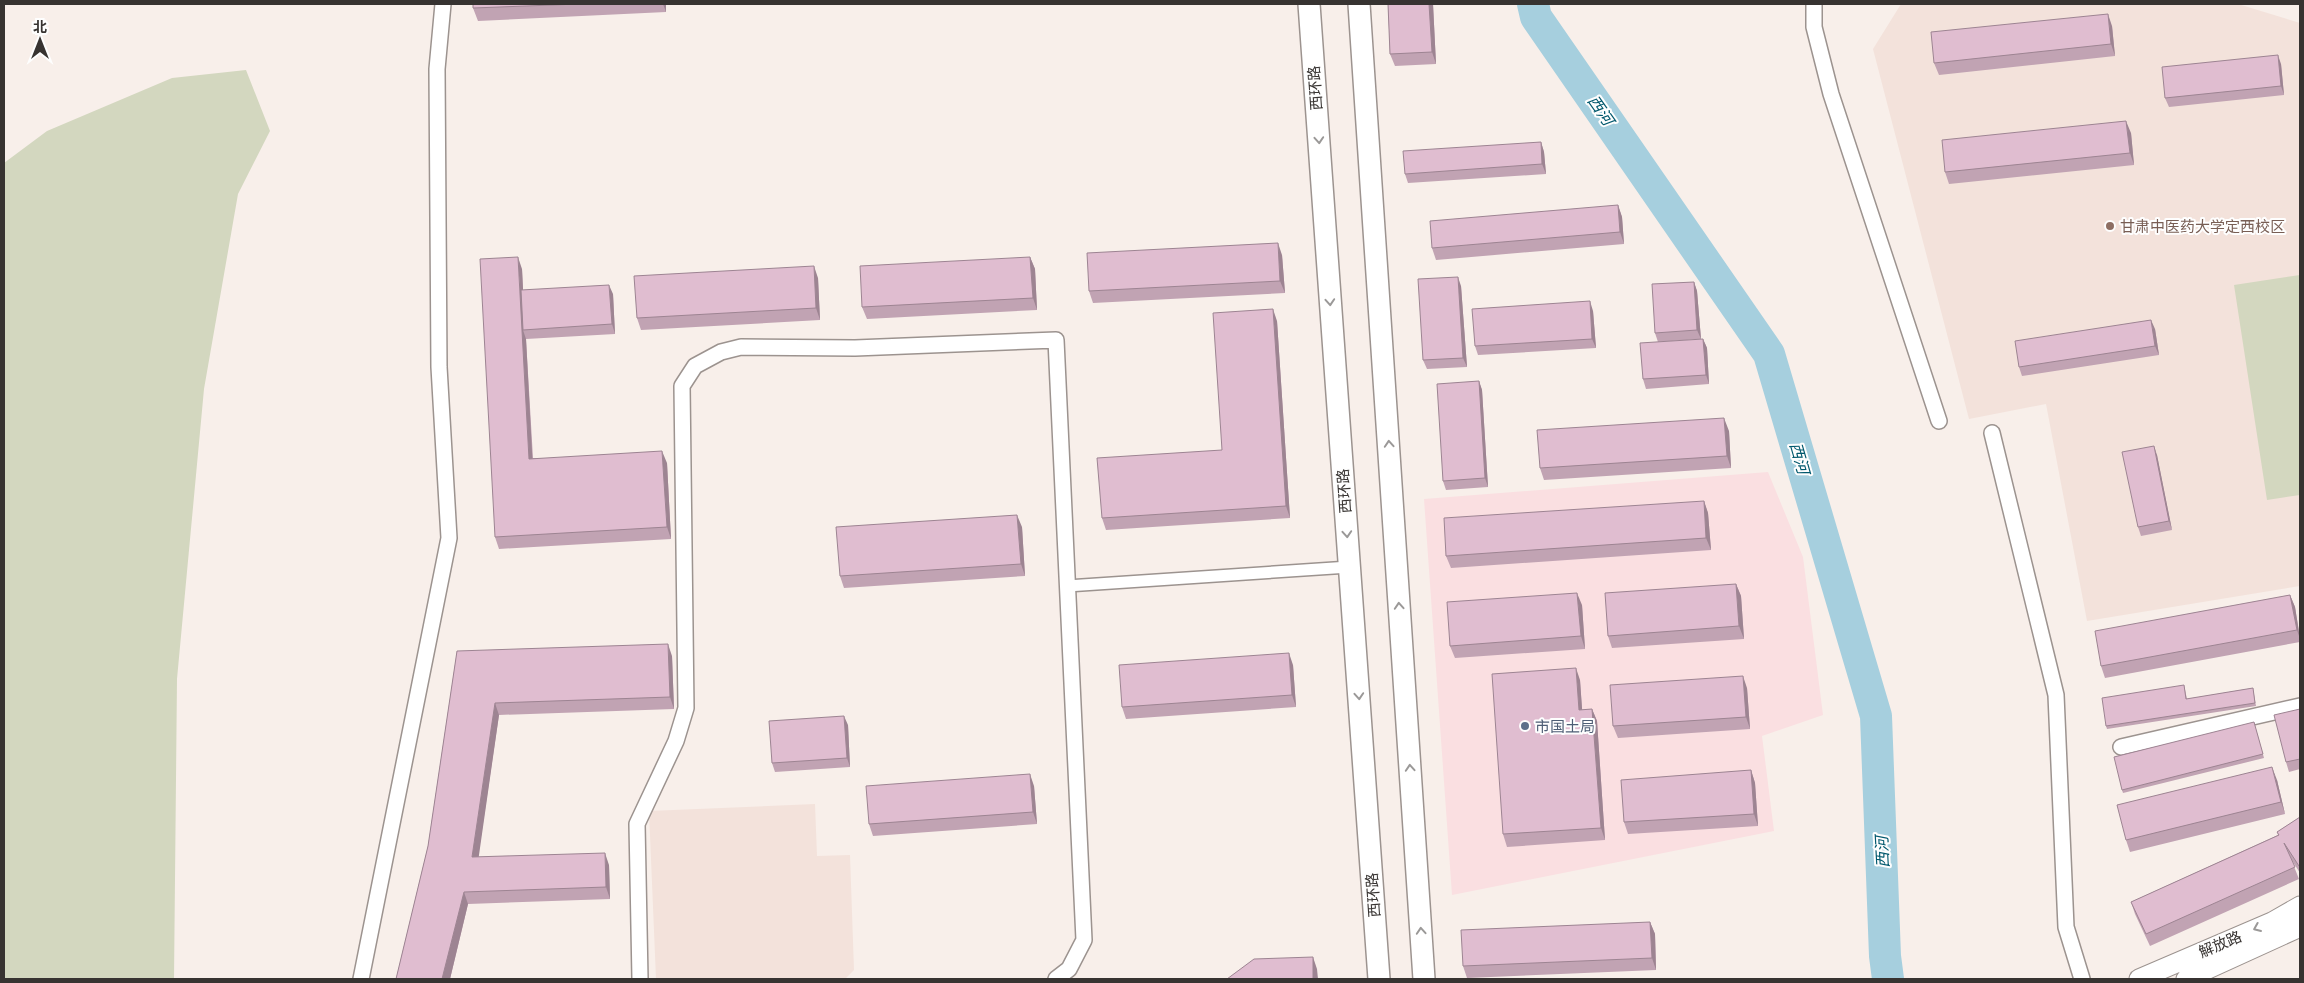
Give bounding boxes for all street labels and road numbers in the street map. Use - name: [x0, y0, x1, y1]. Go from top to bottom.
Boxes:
- street label: 西环路: [1304, 65, 1326, 111]
- street label: 西环路: [1333, 468, 1355, 514]
- street label: 西环路: [1362, 872, 1384, 918]
- street label: 解放路: [2196, 926, 2244, 962]

